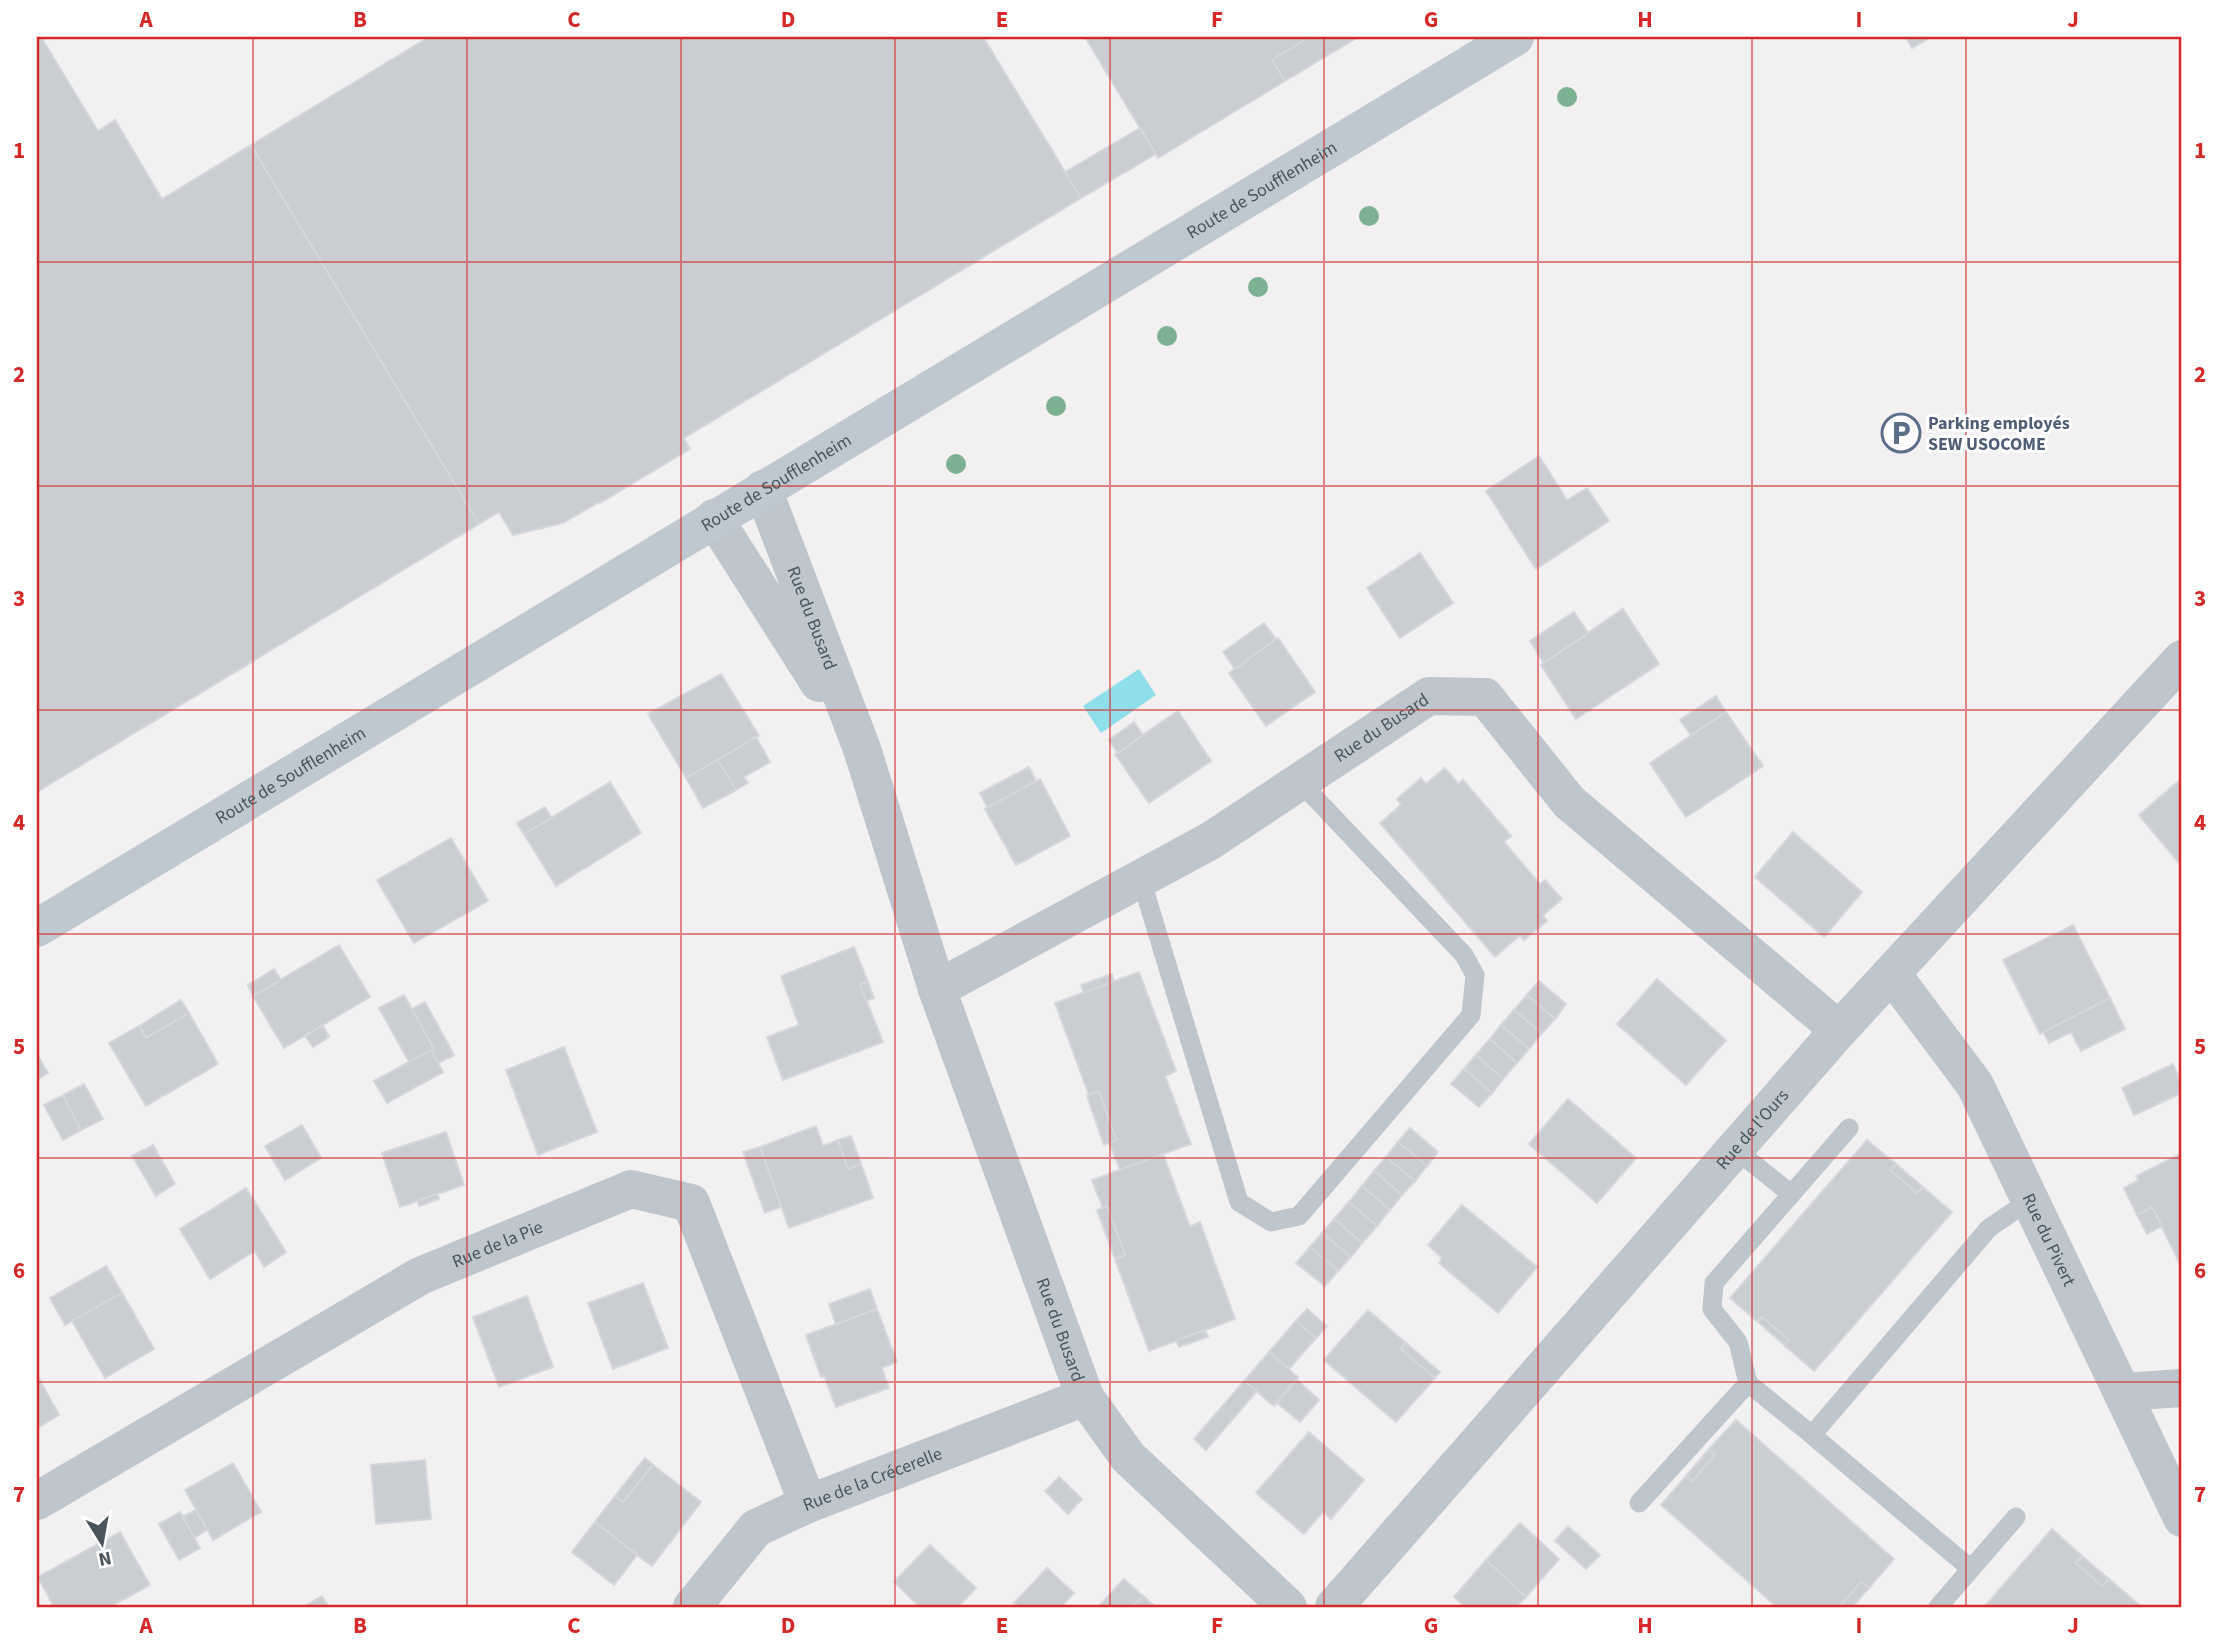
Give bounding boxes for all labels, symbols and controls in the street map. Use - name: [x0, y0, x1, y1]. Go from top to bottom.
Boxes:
- text: A: [138, 3, 153, 36]
- text: B: [353, 3, 367, 36]
- text: C: [567, 3, 581, 36]
- text: D: [781, 3, 795, 36]
- text: E: [996, 3, 1008, 36]
- text: F: [1211, 3, 1223, 36]
- text: G: [1424, 3, 1438, 36]
- text: H: [1637, 3, 1653, 36]
- text: I: [1856, 3, 1862, 36]
- text: J: [2067, 3, 2079, 36]
- text: 1: [13, 134, 25, 167]
- text: 1: [2194, 134, 2206, 167]
- street label: Route de Soufflenheim: [1182, 135, 1342, 245]
- text: 2: [13, 358, 25, 391]
- text: 2: [2194, 358, 2206, 391]
- place label: Parking employés SEW USOCOME: [1928, 411, 2070, 457]
- parking icon: Parking employés SEW USOCOME: [1880, 412, 1922, 454]
- street label: Route de Soufflenheim: [696, 428, 856, 538]
- street label: Rue du Busard: [781, 563, 843, 674]
- text: 3: [13, 582, 25, 615]
- text: 3: [2194, 582, 2206, 615]
- street label: Rue du Busard: [1329, 687, 1434, 769]
- street label: Route de Soufflenheim: [211, 721, 371, 831]
- text: 4: [13, 806, 25, 839]
- text: 4: [2194, 806, 2206, 839]
- text: 5: [13, 1030, 25, 1063]
- text: 5: [2194, 1030, 2206, 1063]
- street label: Rue de l'Ours: [1710, 1084, 1795, 1175]
- street label: Rue du Pivert: [2016, 1189, 2081, 1290]
- street label: Rue de la Pie: [449, 1215, 547, 1274]
- text: 6: [13, 1254, 25, 1287]
- text: 6: [2194, 1254, 2206, 1287]
- street label: Rue du Busard: [1030, 1274, 1090, 1385]
- street label: Rue de la Crécerelle: [799, 1441, 946, 1518]
- text: 7: [13, 1478, 25, 1511]
- text: 7: [2194, 1478, 2206, 1511]
- north arrow: [66, 1508, 136, 1578]
- text: N: [96, 1544, 114, 1573]
- text: A: [138, 1609, 153, 1642]
- text: B: [353, 1609, 367, 1642]
- text: C: [567, 1609, 581, 1642]
- text: D: [781, 1609, 795, 1642]
- text: E: [996, 1609, 1008, 1642]
- text: F: [1211, 1609, 1223, 1642]
- text: G: [1424, 1609, 1438, 1642]
- text: H: [1637, 1609, 1653, 1642]
- text: I: [1856, 1609, 1862, 1642]
- text: J: [2067, 1609, 2079, 1642]

